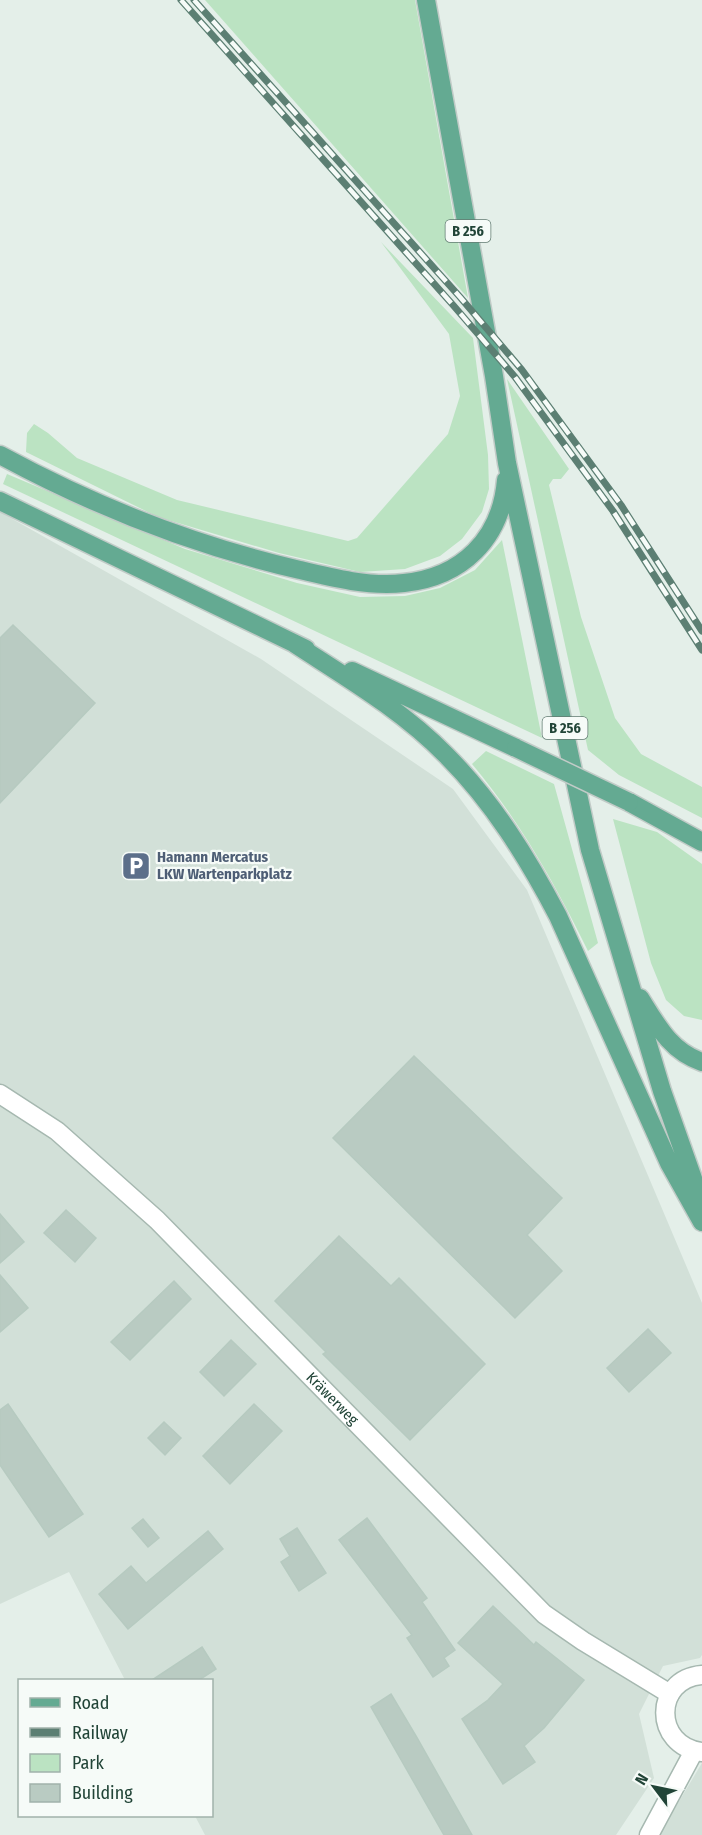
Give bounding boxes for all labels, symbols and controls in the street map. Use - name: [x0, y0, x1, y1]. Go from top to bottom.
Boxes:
- road number: B 256: [446, 220, 490, 242]
- road number: B 256: [542, 717, 588, 739]
- place label: Hamann Mercatus LKW Wartenparkplatz: [157, 848, 292, 883]
- parking icon: Hamann Mercatus LKW Wartenparkplatz: [120, 850, 152, 882]
- street label: Kräwerweg: [302, 1368, 362, 1429]
- legend: [18, 1679, 213, 1817]
- text: Road: [72, 1692, 109, 1714]
- text: Railway: [72, 1722, 128, 1744]
- text: Park: [72, 1752, 105, 1774]
- north arrow: [624, 1757, 684, 1817]
- text: N: [631, 1770, 652, 1788]
- text: Building: [72, 1782, 133, 1804]

